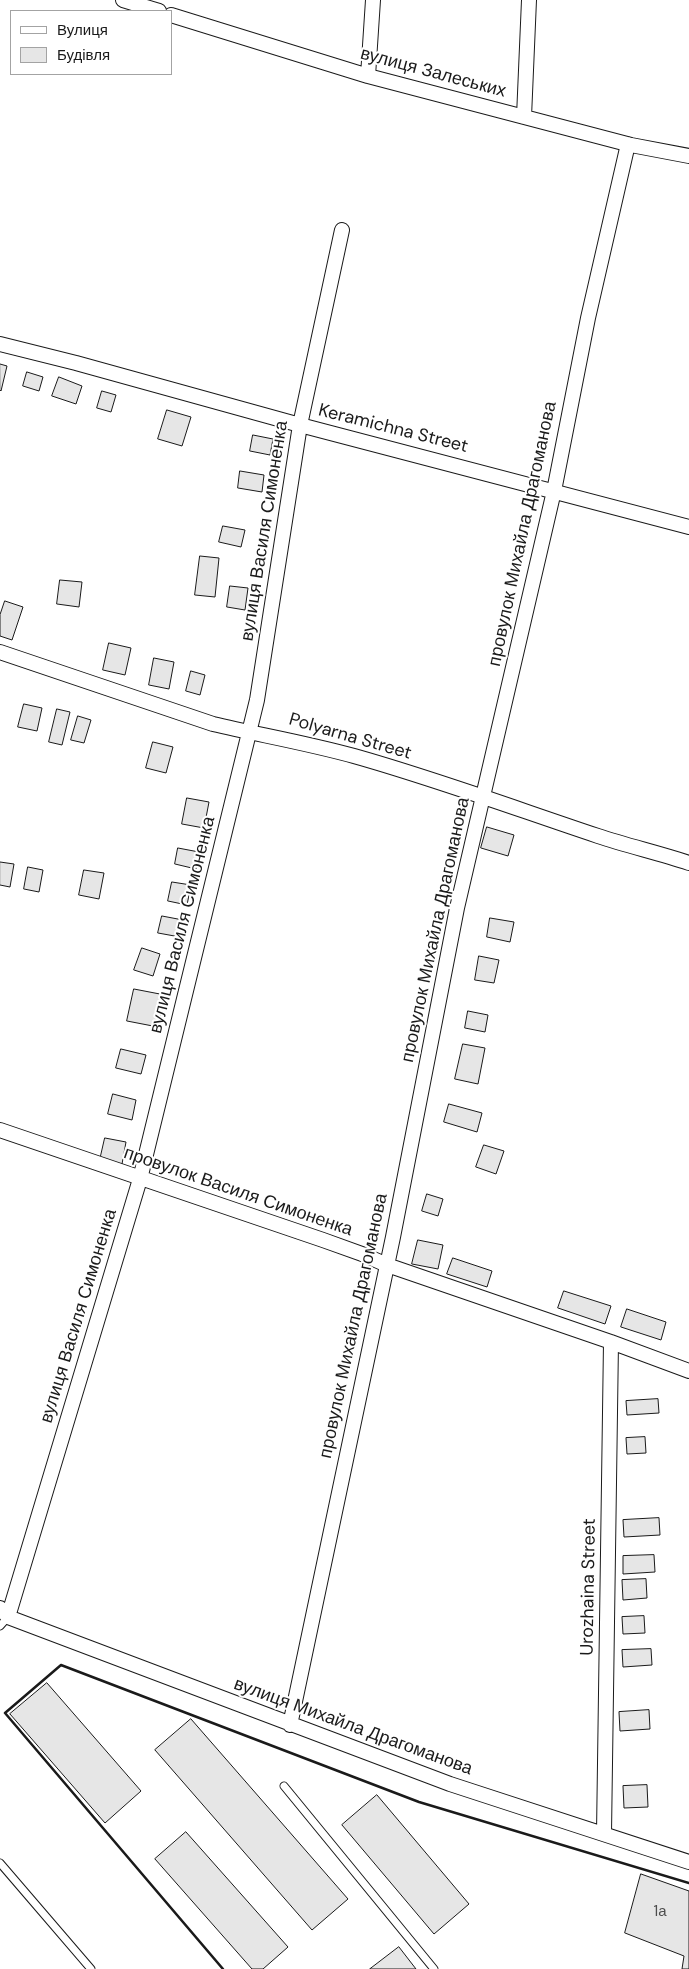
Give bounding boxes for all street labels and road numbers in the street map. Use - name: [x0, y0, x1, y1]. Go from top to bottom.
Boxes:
- street label: вулиця Залеських: [358, 43, 508, 103]
- street label: Keramichna Street: [316, 400, 470, 458]
- street label: провулок Михайла Драгоманова: [484, 400, 562, 668]
- street label: вулиця Василя Симоненка: [237, 419, 293, 643]
- street label: Polyarna Street: [286, 709, 414, 765]
- street label: провулок Михайла Драгоманова: [397, 796, 475, 1064]
- street label: вулиця Василя Симоненка: [146, 814, 220, 1036]
- street label: провулок Василя Симоненка: [121, 1143, 355, 1241]
- street label: провулок Михайла Драгоманова: [315, 1192, 393, 1460]
- street label: вулиця Василя Симоненка: [36, 1206, 122, 1426]
- street label: Urozhaina Street: [577, 1518, 601, 1656]
- street label: вулиця Михайла Драгоманова: [231, 1674, 475, 1780]

